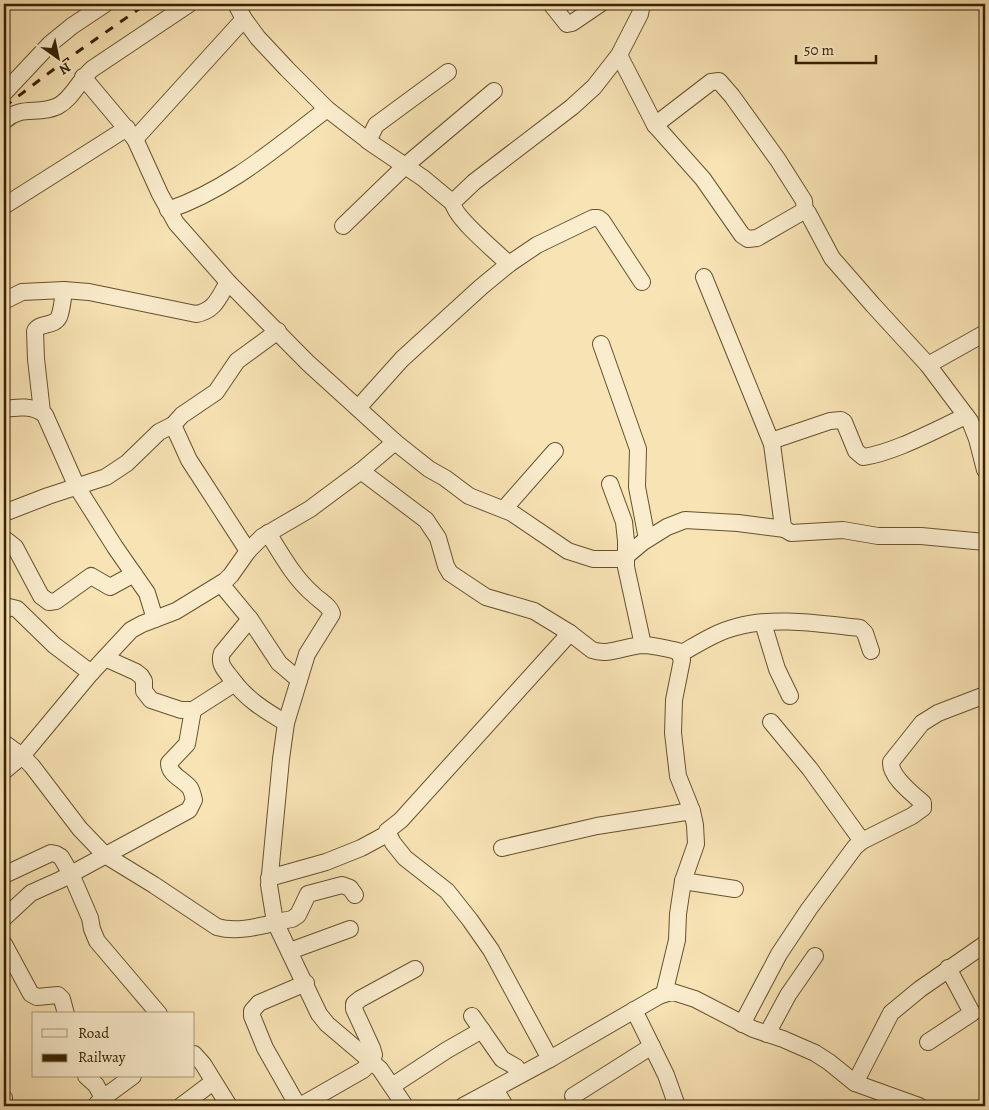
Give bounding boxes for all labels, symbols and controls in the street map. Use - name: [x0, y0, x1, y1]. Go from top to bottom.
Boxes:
- north arrow: [32, 32, 82, 82]
- scale bar: [796, 32, 876, 64]
- text: 50 m: [804, 40, 834, 60]
- text: N: [55, 58, 74, 79]
- legend: [32, 1012, 195, 1078]
- text: Road: [78, 1023, 110, 1043]
- text: Railway: [78, 1047, 126, 1067]

